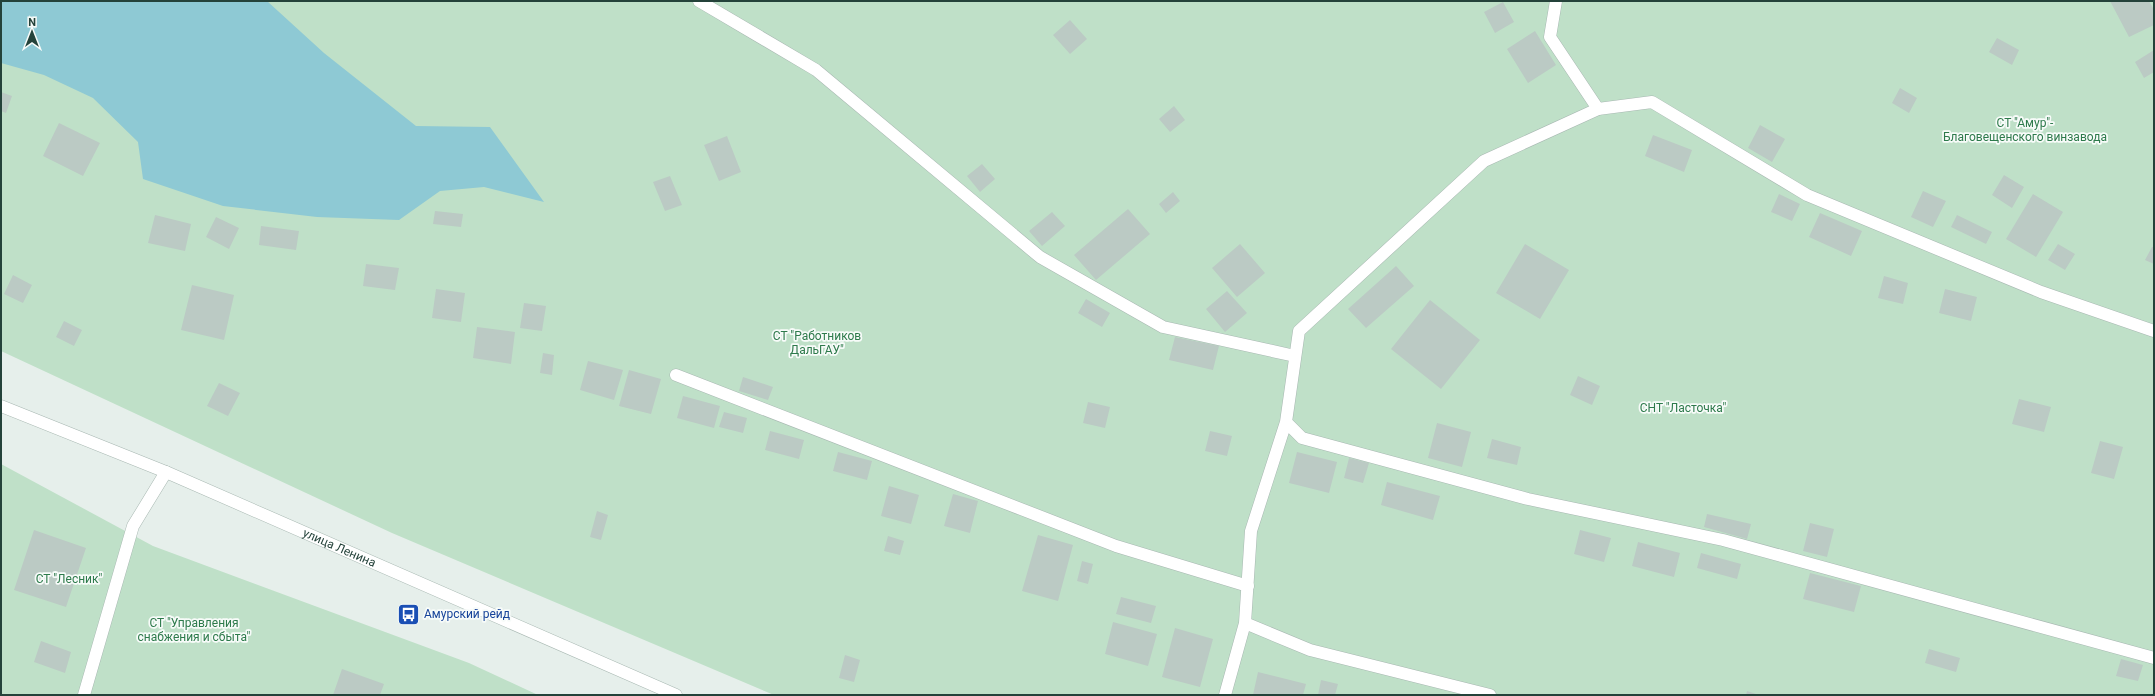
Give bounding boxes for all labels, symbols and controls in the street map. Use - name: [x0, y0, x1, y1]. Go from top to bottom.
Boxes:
- north arrow: [12, 12, 52, 52]
- text: N: [28, 16, 36, 29]
- park label: СТ "Амур"- Благовещенского винзавода: [1943, 116, 2107, 144]
- park label: СТ "Работников ДальГАУ": [773, 329, 861, 357]
- park label: СНТ "Ласточка": [1640, 401, 1726, 415]
- street label: улица Ленина: [301, 526, 378, 570]
- park label: СТ "Лесник": [36, 572, 103, 586]
- bus stop icon: Амурский рейд: [395, 601, 421, 627]
- place label: Амурский рейд: [424, 607, 510, 621]
- park label: СТ "Управления снабжения и сбыта": [138, 616, 251, 644]

